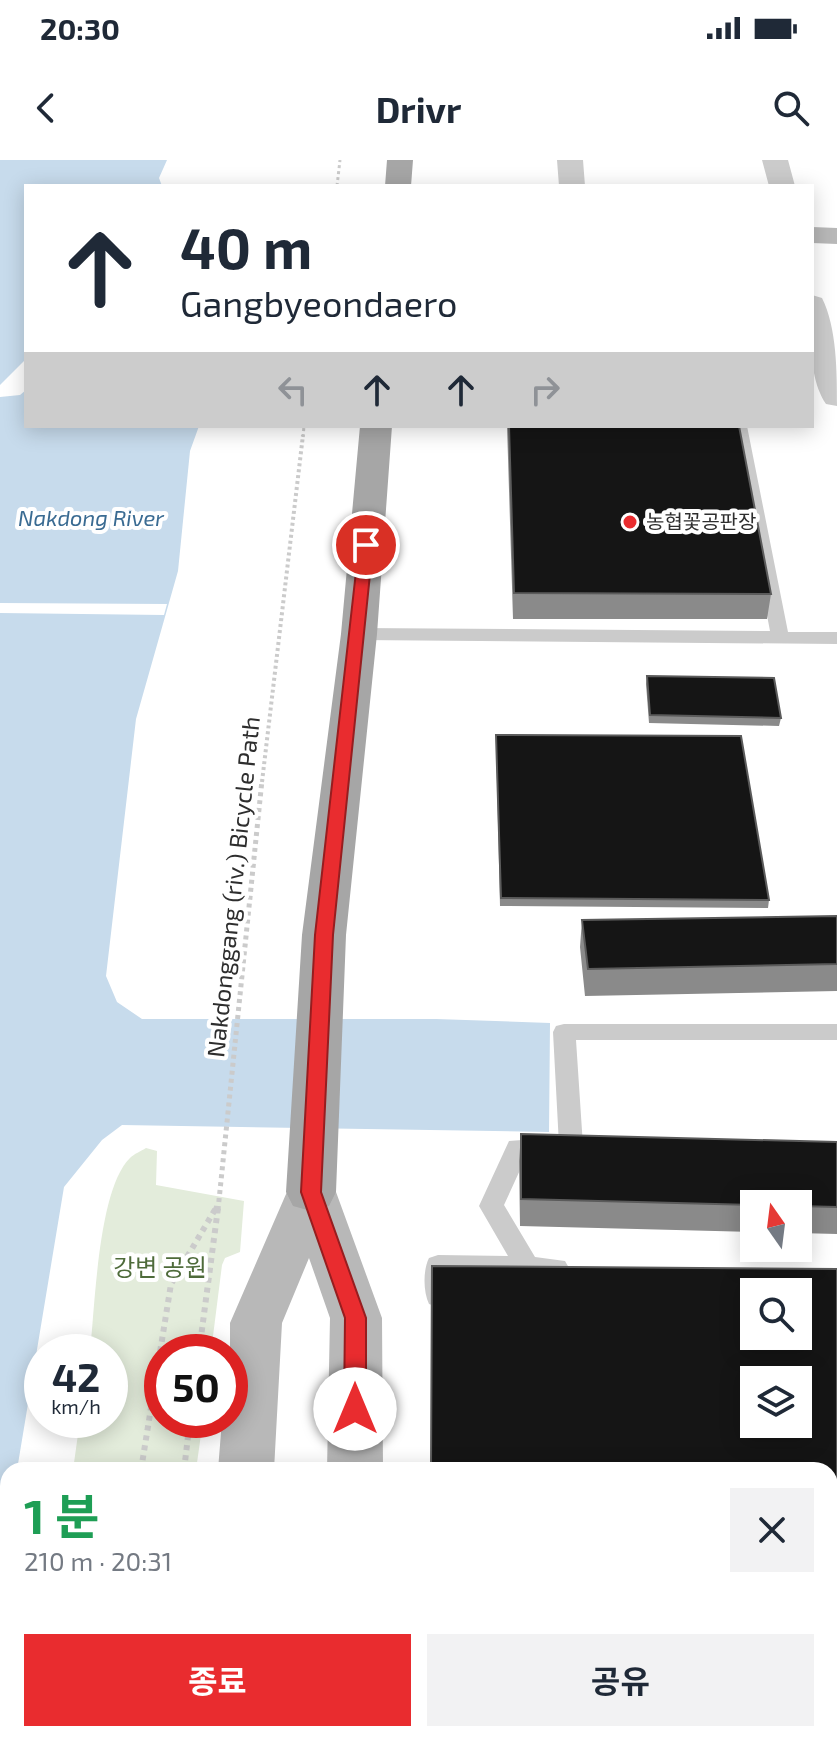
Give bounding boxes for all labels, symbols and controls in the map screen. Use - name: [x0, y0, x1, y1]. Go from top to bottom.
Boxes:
- text: 20:30: [40, 10, 120, 46]
- icon: back: [24, 86, 68, 130]
- icon: search: [769, 86, 813, 130]
- text: Drivr: [376, 87, 461, 130]
- text: 40 m: [180, 213, 312, 280]
- icon: ahead: [48, 216, 152, 320]
- text: Gangbyeondaero: [180, 281, 457, 324]
- icon: left: [271, 368, 315, 412]
- icon: ahead: [355, 368, 399, 412]
- icon: ahead: [439, 368, 483, 412]
- icon: right: [523, 368, 567, 412]
- water label: Nakdong River: [18, 504, 165, 530]
- place label: 농협꽃공판장: [646, 509, 756, 533]
- pin: [332, 511, 400, 579]
- marker: 농협꽃공판장: [621, 513, 639, 531]
- icon: arrive: [344, 523, 388, 567]
- street label: Nakdonggang (riv.) Bicycle Path: [200, 715, 265, 1059]
- north arrow: [740, 1190, 812, 1262]
- map controls: [740, 1190, 812, 1438]
- park label: 강변 공원: [113, 1252, 207, 1281]
- button: search: [740, 1278, 812, 1350]
- speed limit sign: 50: [144, 1334, 248, 1438]
- text: 42: [52, 1352, 100, 1400]
- button: layers: [740, 1366, 812, 1438]
- position arrow: [313, 1367, 397, 1451]
- text: km/h: [51, 1394, 101, 1418]
- text: 1 분: [24, 1486, 99, 1544]
- button: close: [730, 1488, 814, 1572]
- text: 210 m · 20:31: [24, 1545, 172, 1576]
- button: 종료: [24, 1634, 411, 1726]
- button: 공유: [427, 1634, 814, 1726]

